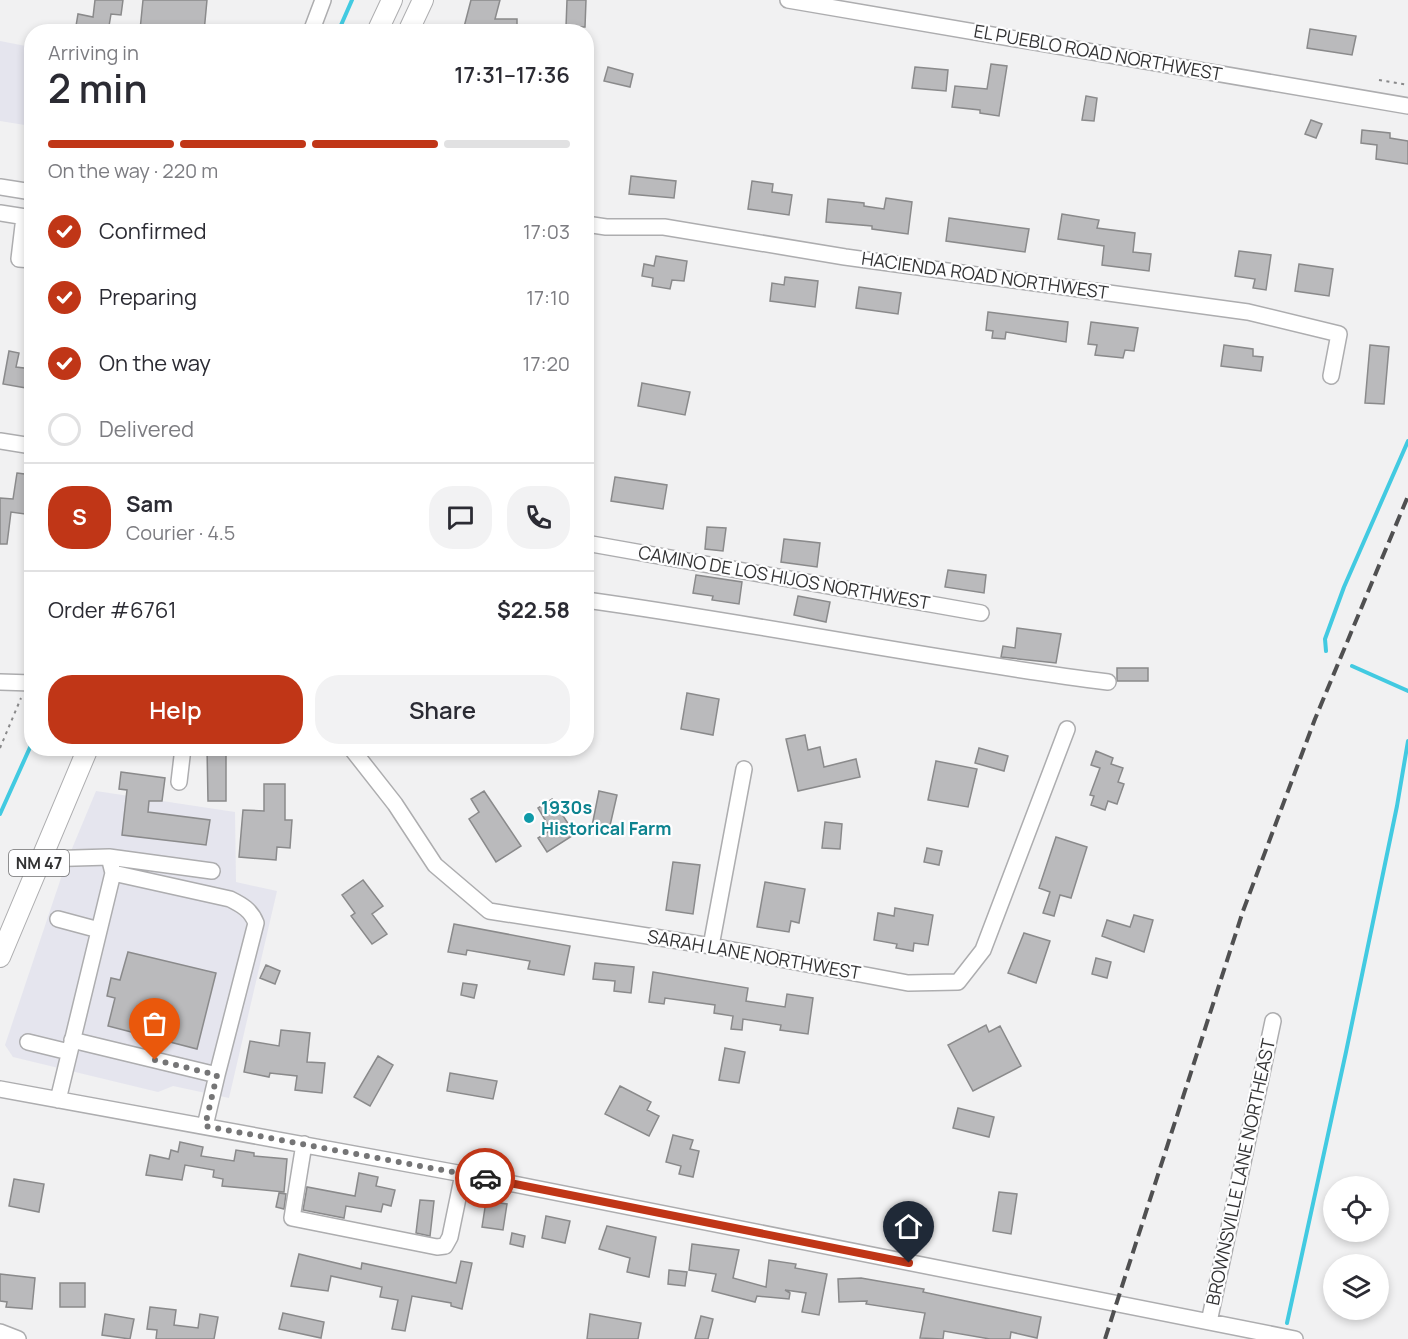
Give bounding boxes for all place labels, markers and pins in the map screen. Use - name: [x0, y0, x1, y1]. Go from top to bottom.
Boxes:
- place label: 1930s Historical Farm: [541, 795, 671, 840]
- marker: 1930s Historical Farm: [522, 811, 536, 825]
- pin: [129, 998, 180, 1060]
- pin: [883, 1201, 934, 1263]

